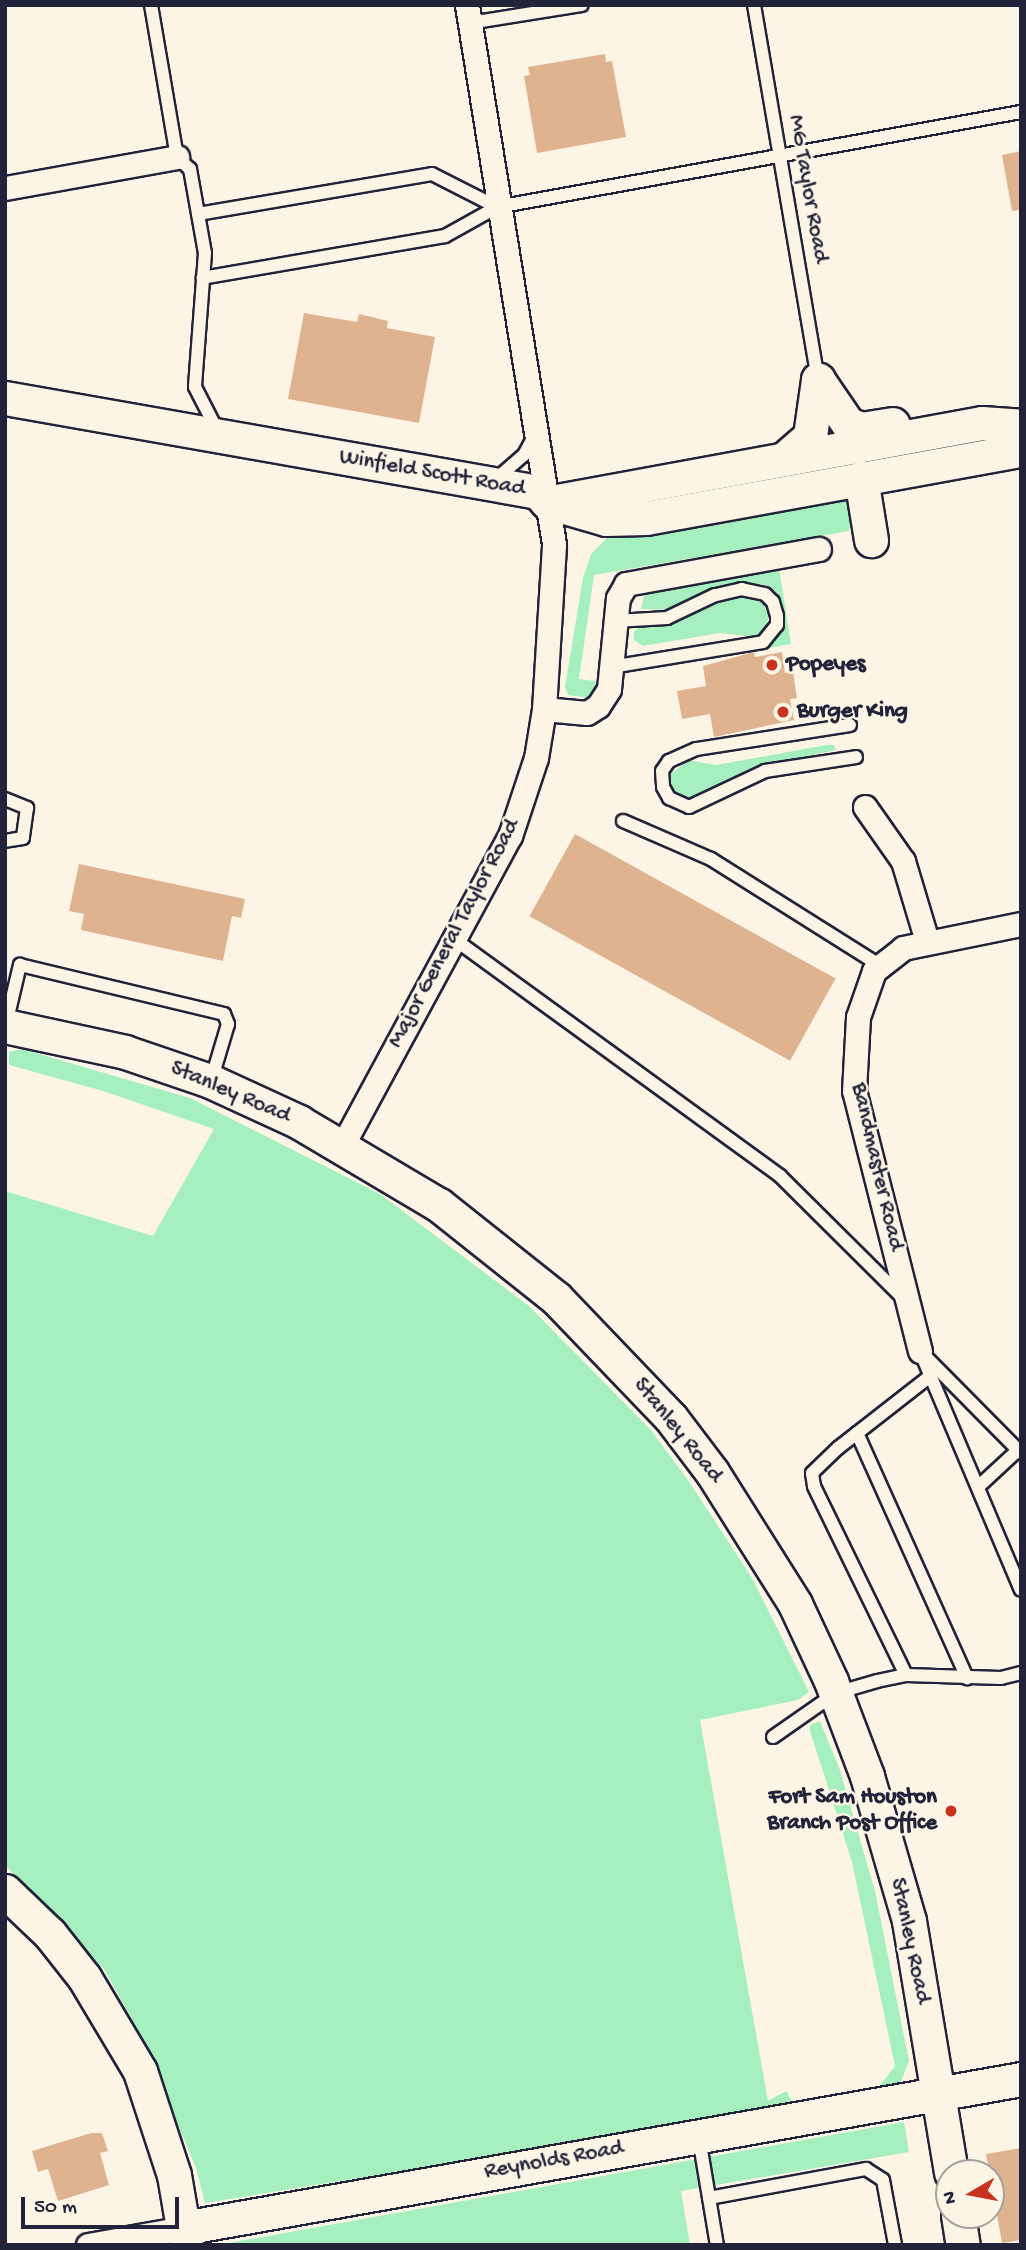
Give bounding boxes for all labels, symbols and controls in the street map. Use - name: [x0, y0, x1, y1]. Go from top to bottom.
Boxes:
- street label: MG Taylor Road: [780, 113, 834, 265]
- street label: Winfield Scott Road: [337, 444, 527, 504]
- place label: Popeyes: [786, 651, 865, 679]
- marker: Popeyes: [764, 657, 780, 673]
- place label: Burger King: [797, 698, 908, 726]
- marker: Burger King: [775, 704, 791, 720]
- street label: Major General Taylor Road: [383, 815, 527, 1053]
- street label: Stanley Road: [166, 1055, 294, 1131]
- street label: Bandmaster Road: [843, 1080, 909, 1254]
- street label: Stanley Road: [626, 1373, 728, 1489]
- place label: Fort Sam Houston Branch Post Office: [767, 1784, 937, 1838]
- marker: Fort Sam Houston Branch Post Office: [943, 1803, 959, 1819]
- street label: Stanley Road: [882, 1876, 936, 2006]
- street label: Reynolds Road: [482, 2135, 626, 2187]
- north arrow: [935, 2159, 1005, 2229]
- scale bar: [24, 2184, 182, 2228]
- text: N: [938, 2189, 963, 2205]
- text: 50 m: [34, 2196, 77, 2221]

